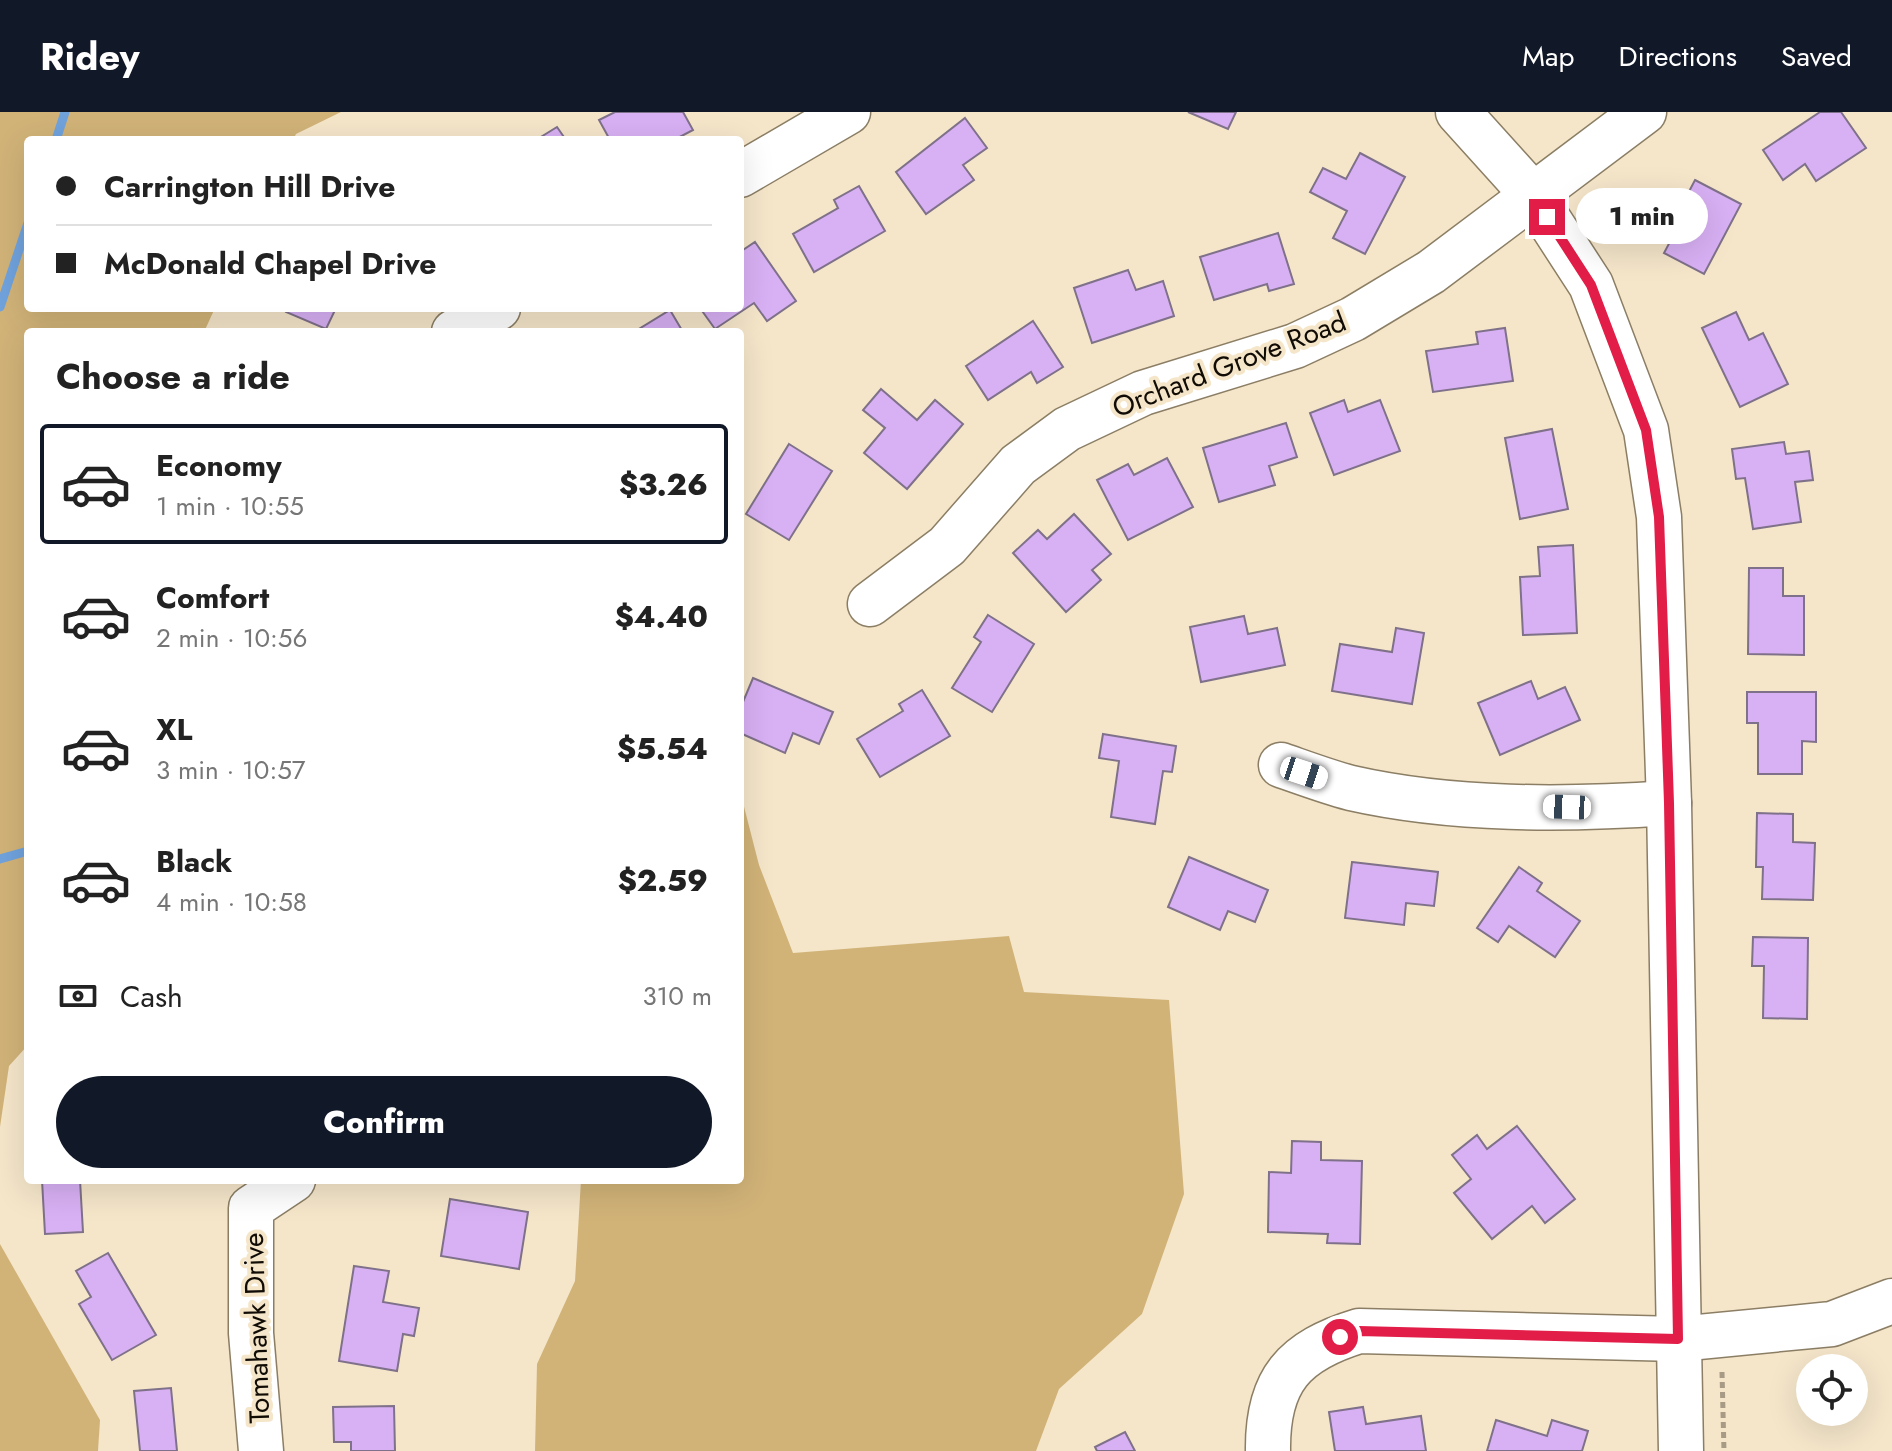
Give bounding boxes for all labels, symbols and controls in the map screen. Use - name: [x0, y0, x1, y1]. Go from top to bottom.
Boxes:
- text: Ridey: [40, 29, 140, 84]
- text: Map: [1522, 36, 1574, 77]
- text: Directions: [1618, 36, 1737, 77]
- text: Saved: [1781, 36, 1852, 77]
- text: Carrington Hill Drive: [104, 165, 395, 208]
- callout: 1 min: [1575, 189, 1707, 245]
- text: 1 min: [1609, 197, 1675, 235]
- route end: [1529, 199, 1565, 235]
- text: McDonald Chapel Drive: [104, 242, 437, 285]
- street label: Orchard Grove Road: [1106, 301, 1352, 428]
- text: Choose a ride: [56, 350, 290, 402]
- text: Economy: [156, 444, 282, 487]
- icon: car: [60, 448, 132, 520]
- text: $3.26: [619, 463, 708, 506]
- text: 1 min · 10:55: [156, 487, 304, 525]
- text: Comfort: [156, 576, 269, 619]
- icon: car: [60, 580, 132, 652]
- text: $4.40: [615, 595, 708, 638]
- text: 2 min · 10:56: [156, 619, 307, 657]
- text: XL: [156, 708, 192, 751]
- icon: car: [60, 712, 132, 784]
- text: $5.54: [617, 727, 708, 770]
- text: 3 min · 10:57: [156, 751, 306, 789]
- car: [1277, 754, 1331, 792]
- car: [1543, 794, 1591, 820]
- text: Black: [156, 840, 232, 883]
- icon: car: [60, 844, 132, 916]
- text: $2.59: [618, 859, 708, 902]
- text: 4 min · 10:58: [156, 883, 307, 921]
- icon: cash: [56, 974, 100, 1018]
- text: Cash: [120, 975, 183, 1018]
- text: 310 m: [642, 977, 712, 1015]
- button: Confirm: [56, 1076, 712, 1168]
- street label: Tomahawk Drive: [233, 1232, 280, 1424]
- route start: [1322, 1319, 1358, 1355]
- map controls: [1796, 1354, 1868, 1426]
- button: locate: [1796, 1354, 1868, 1426]

